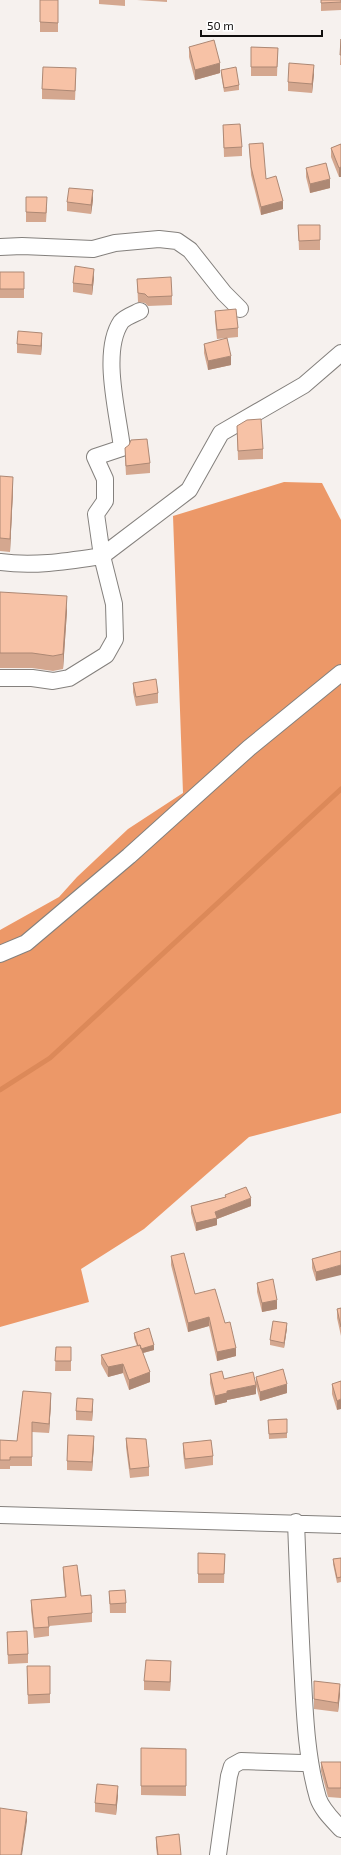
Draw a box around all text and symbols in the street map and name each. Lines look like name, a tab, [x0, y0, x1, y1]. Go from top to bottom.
scale bar	[201, 12, 322, 38]
text: 50 m	[207, 18, 234, 32]

